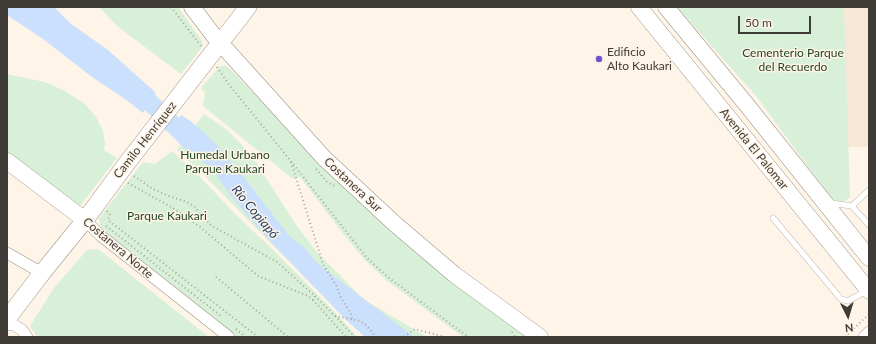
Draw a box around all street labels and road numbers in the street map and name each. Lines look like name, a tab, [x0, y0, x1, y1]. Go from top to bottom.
street label: Camilo Henríquez	[110, 99, 180, 181]
street label: Avenida El Palomar	[717, 105, 791, 193]
street label: Costanera Sur	[321, 155, 385, 215]
street label: Costanera Norte	[80, 214, 156, 282]

